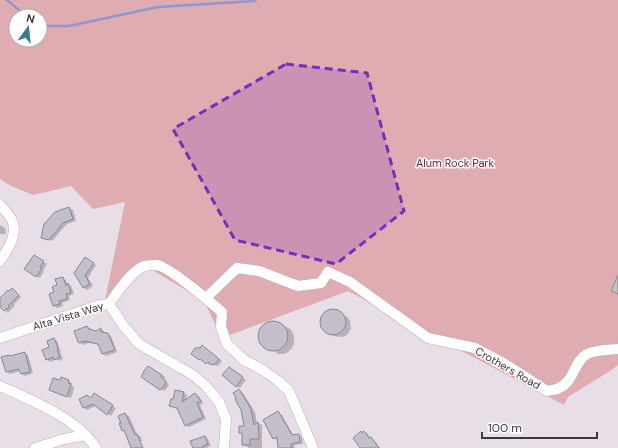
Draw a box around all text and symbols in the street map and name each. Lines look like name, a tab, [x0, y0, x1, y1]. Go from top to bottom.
north arrow	[8, 8, 48, 48]
text: N	[25, 11, 36, 26]
park label: Alum Rock Park	[416, 156, 494, 170]
street label: Alta Vista Way	[31, 299, 105, 333]
street label: Crothers Road	[473, 344, 543, 392]
scale bar	[482, 414, 597, 440]
text: 100 m	[488, 420, 522, 436]

